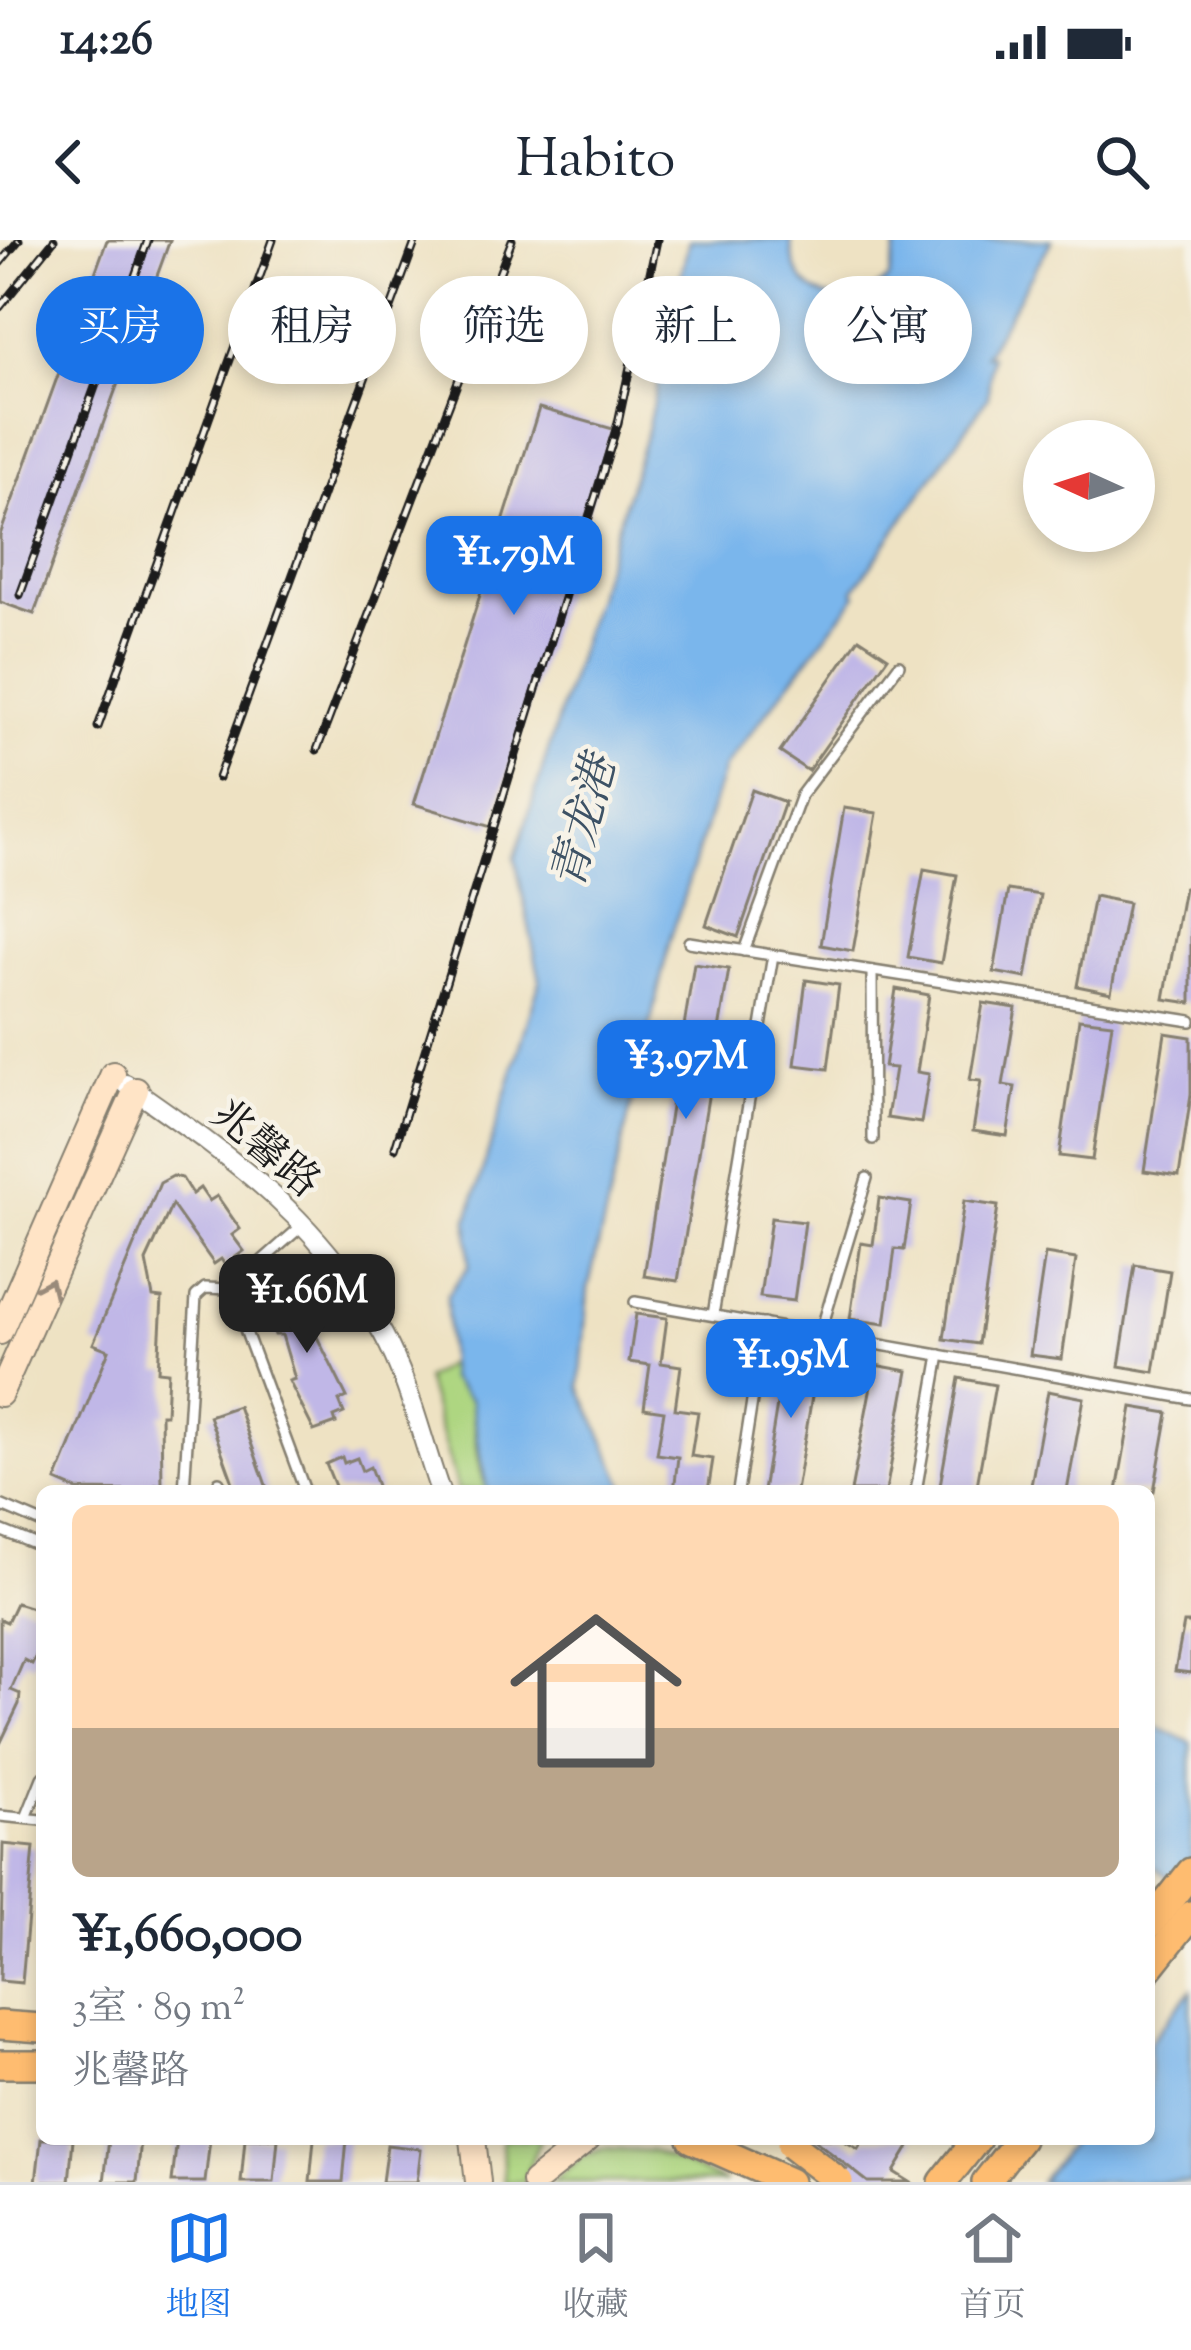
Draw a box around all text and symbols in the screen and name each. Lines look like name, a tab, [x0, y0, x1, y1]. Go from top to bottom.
text: 14:26	[60, 10, 153, 75]
text: Habito	[516, 123, 675, 201]
icon: back	[36, 129, 102, 195]
icon: search	[1089, 129, 1155, 195]
chip: 买房	[36, 276, 204, 384]
chip: 租房	[228, 276, 396, 384]
chip: 筛选	[420, 276, 588, 384]
chip: 新上	[612, 276, 780, 384]
chip: 公寓	[804, 276, 972, 384]
north arrow	[1023, 420, 1155, 552]
map controls	[1023, 420, 1155, 552]
pin: ¥1.79M	[416, 516, 612, 618]
text: ¥1.79M	[453, 527, 575, 583]
water label: 青龙港	[538, 745, 637, 897]
pin: ¥3.97M	[588, 1020, 784, 1122]
text: ¥3.97M	[624, 1031, 748, 1087]
street label: 兆馨路	[196, 1087, 331, 1214]
pin: ¥1.66M	[209, 1254, 405, 1356]
text: ¥1.66M	[246, 1265, 368, 1321]
one-way arrow	[33, 1278, 57, 1299]
pin: ¥1.95M	[693, 1319, 889, 1421]
text: ¥1.95M	[733, 1330, 849, 1386]
icon: home	[488, 1583, 704, 1799]
text: ¥1,660,000	[72, 1901, 302, 1974]
text: 3室 · 89 m²	[72, 1982, 245, 2038]
text: 兆馨路	[72, 2046, 189, 2102]
tab: 地图	[166, 2205, 232, 2331]
tab: 收藏	[563, 2205, 629, 2331]
tab: 首页	[960, 2205, 1026, 2331]

